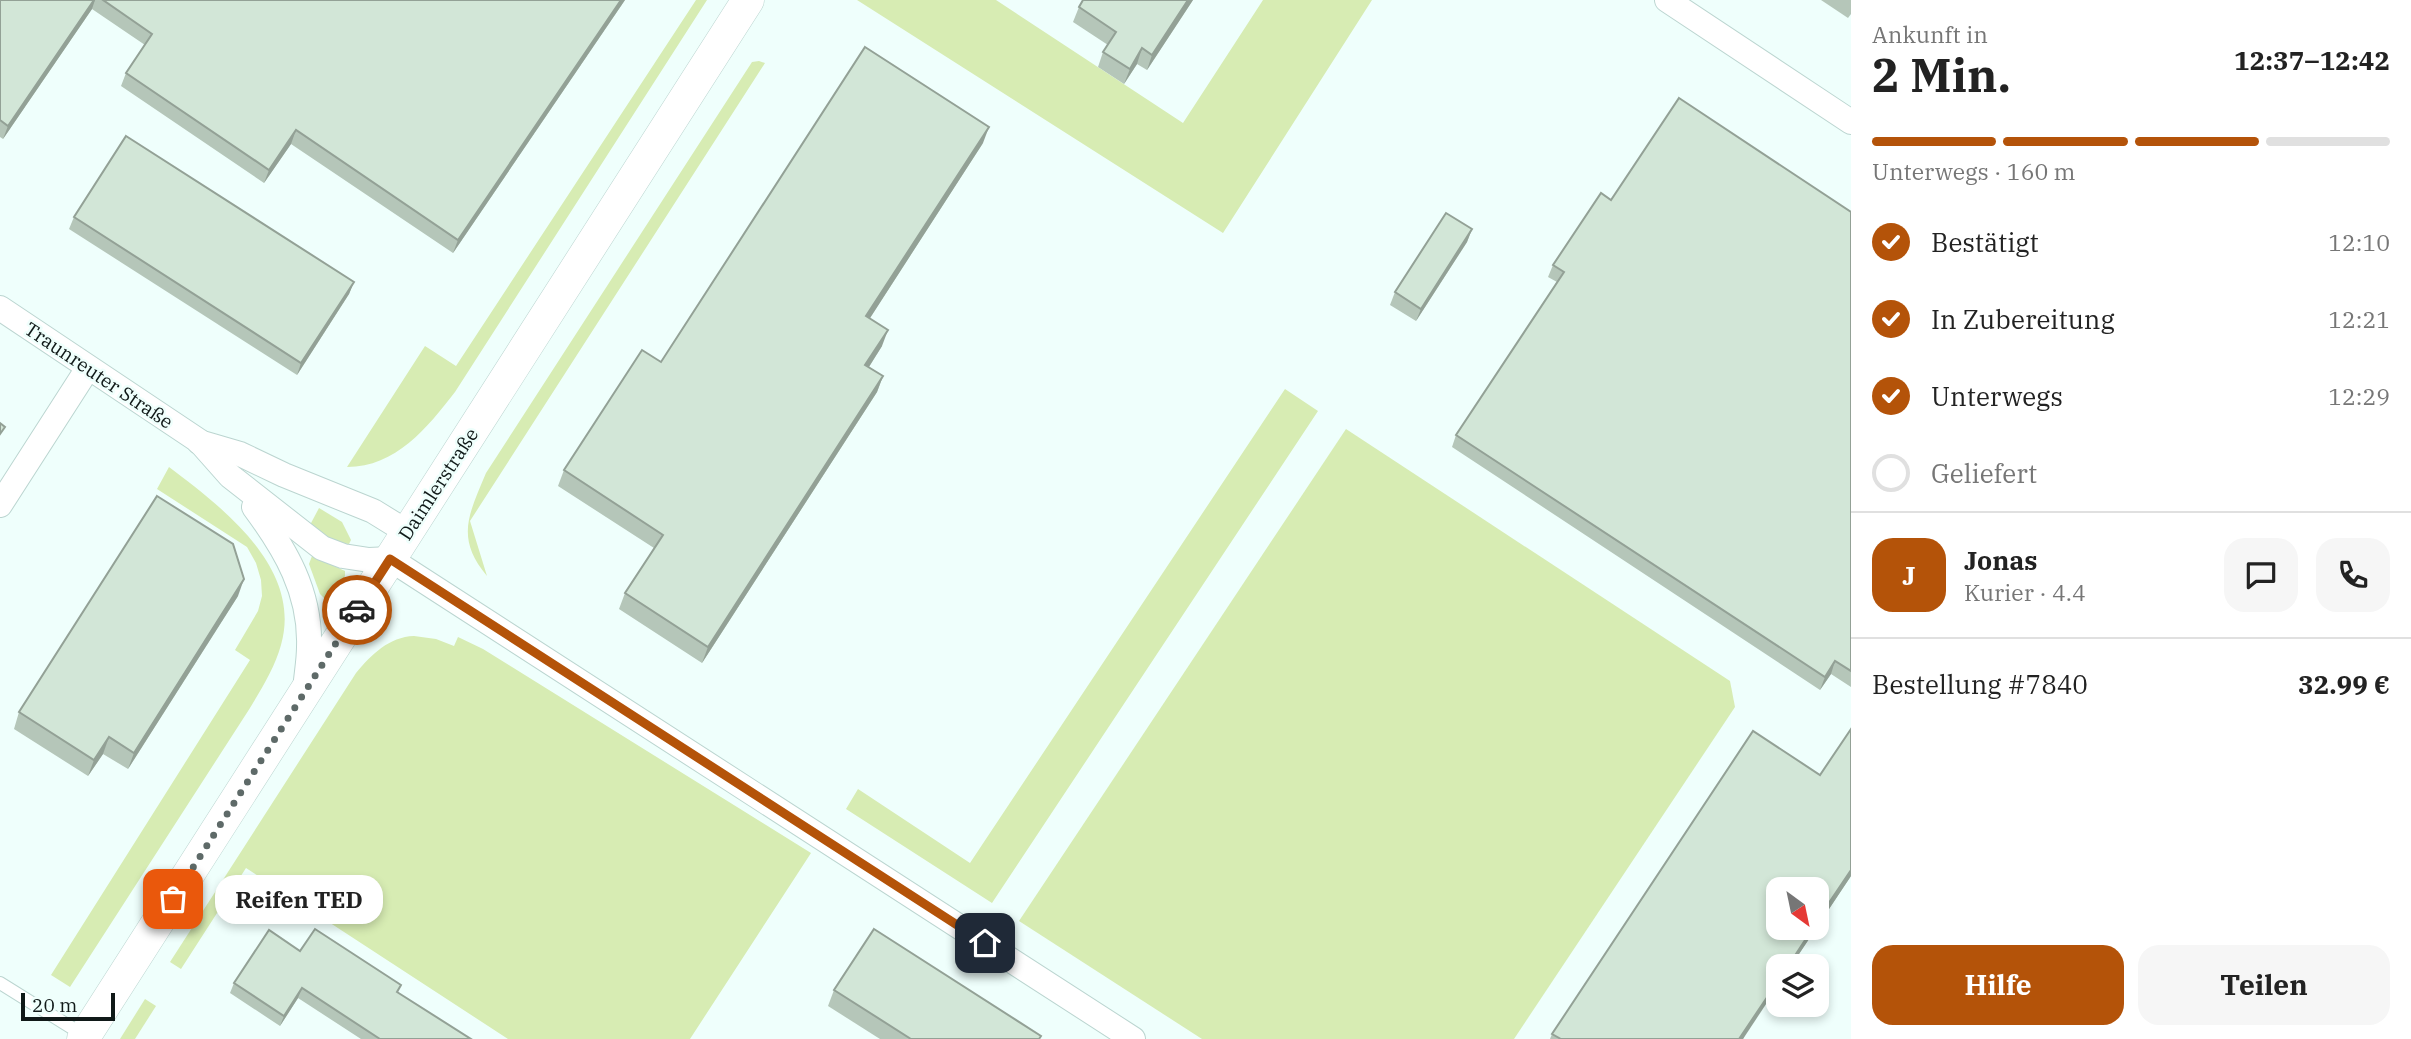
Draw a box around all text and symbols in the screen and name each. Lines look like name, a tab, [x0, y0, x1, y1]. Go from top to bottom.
text: Ankunft in	[1872, 19, 1988, 49]
text: 12:37–12:42	[2234, 43, 2390, 77]
text: 2 Min.	[1872, 45, 2011, 105]
text: Unterwegs · 160 m	[1872, 156, 2075, 186]
icon: check	[1872, 223, 1910, 261]
text: Bestätigt	[1931, 225, 2039, 259]
text: 12:10	[2328, 227, 2390, 257]
icon: check	[1872, 300, 1910, 338]
text: In Zubereitung	[1931, 302, 2115, 336]
text: 12:21	[2328, 304, 2390, 334]
street label: Traunreuter Straße	[20, 316, 178, 434]
icon: check	[1872, 377, 1910, 415]
text: Unterwegs	[1931, 379, 2063, 413]
text: 12:29	[2328, 381, 2390, 411]
street label: Daimlerstraße	[393, 423, 483, 545]
text: Geliefert	[1931, 456, 2037, 490]
button: chat	[2224, 538, 2298, 612]
button: phone	[2316, 538, 2390, 612]
text: Jonas	[1964, 543, 2038, 577]
text: J	[1902, 558, 1916, 592]
courier	[322, 575, 392, 645]
text: Kurier · 4.4	[1964, 577, 2086, 607]
icon: car	[338, 591, 376, 629]
text: Bestellung #7840	[1872, 667, 2088, 701]
text: 32.99 €	[2298, 667, 2390, 701]
pin	[143, 869, 203, 929]
callout: Reifen TED	[215, 874, 383, 923]
north arrow	[1766, 877, 1829, 940]
map controls	[1766, 877, 1829, 1017]
icon: bag	[154, 880, 192, 918]
text: Reifen TED	[235, 884, 363, 914]
pin	[955, 913, 1015, 973]
icon: home	[966, 924, 1004, 962]
button: Hilfe	[1872, 945, 2124, 1025]
button: Teilen	[2138, 945, 2390, 1025]
button: layers	[1766, 954, 1829, 1017]
scale bar	[21, 990, 116, 1022]
text: 20 m	[32, 993, 77, 1017]

